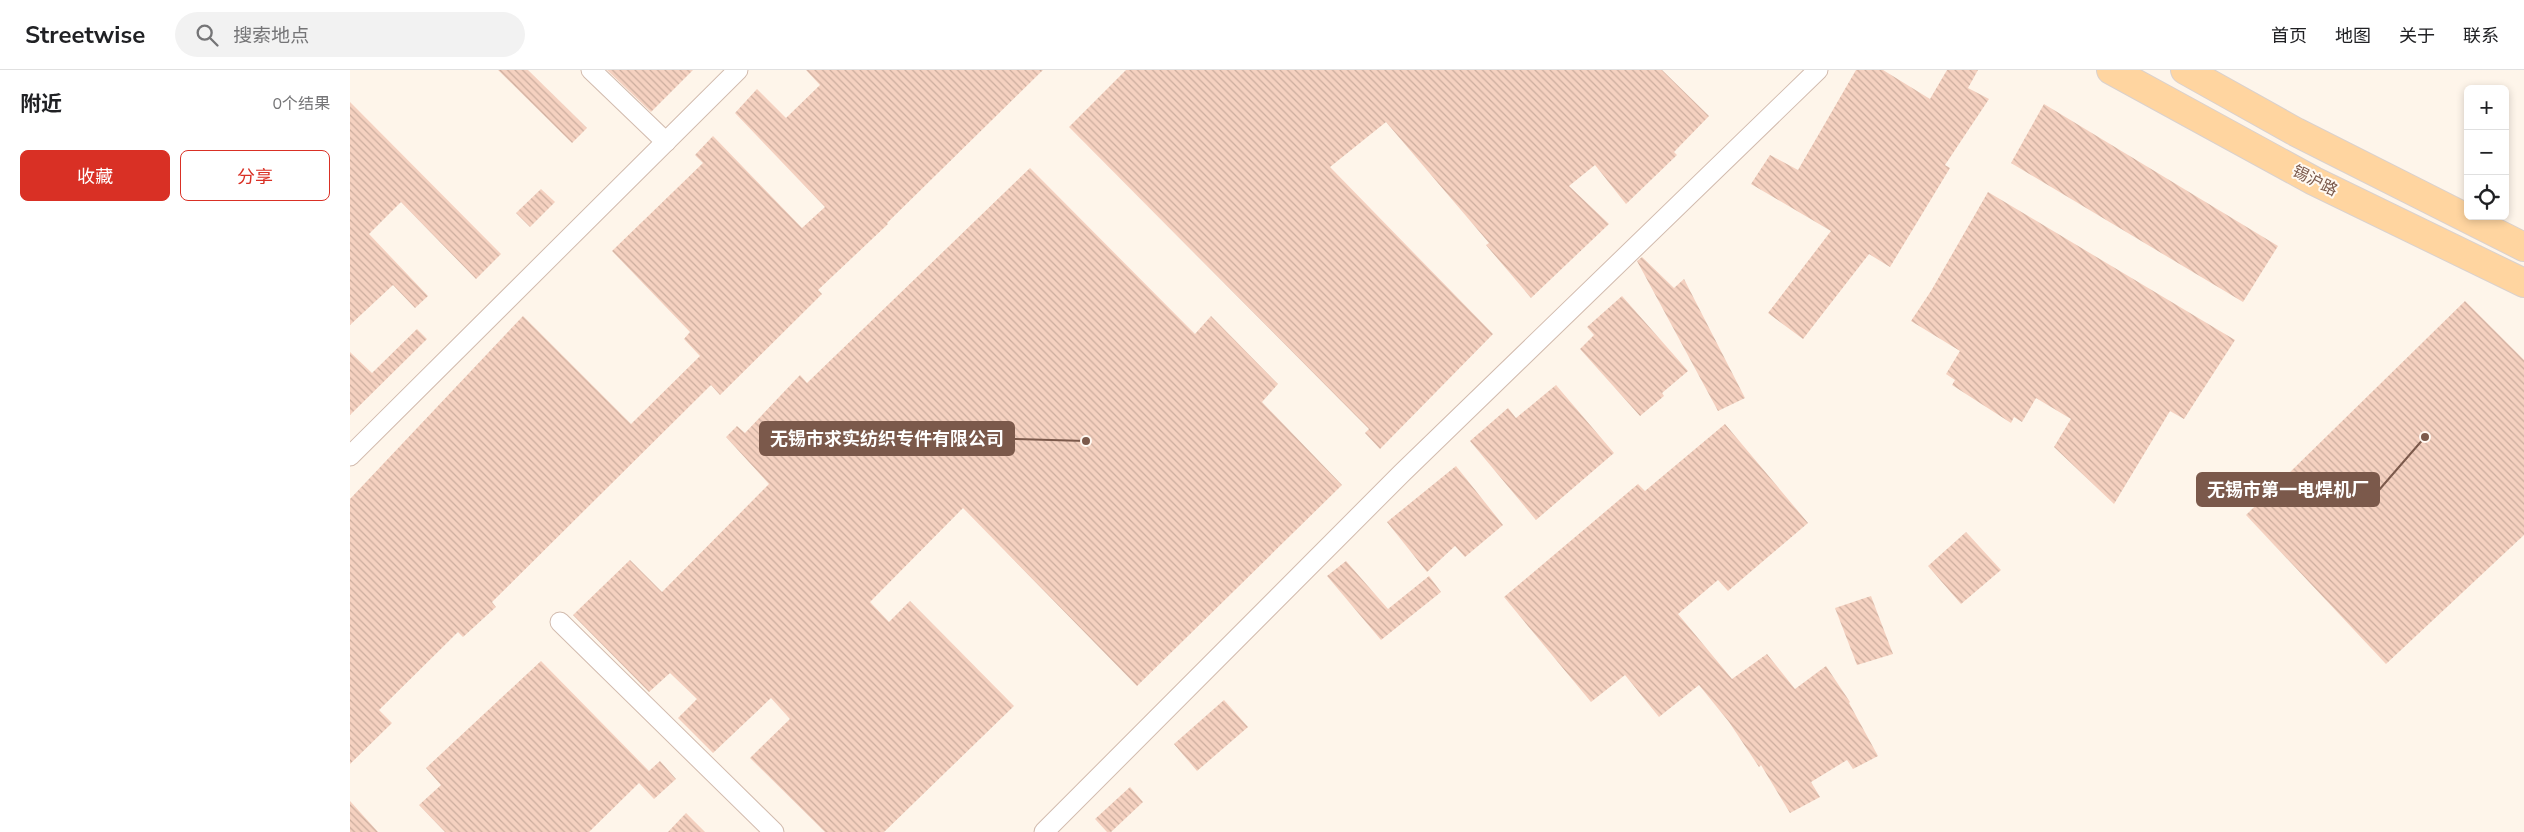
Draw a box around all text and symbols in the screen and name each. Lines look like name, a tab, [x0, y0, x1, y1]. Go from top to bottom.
search box	[175, 12, 525, 57]
text: Streetwise	[25, 19, 145, 51]
icon: search	[193, 21, 221, 49]
text: 搜索地点	[233, 23, 309, 49]
text: 首页	[2271, 24, 2307, 48]
text: 地图	[2335, 24, 2371, 48]
text: 关于	[2399, 24, 2435, 48]
text: 联系	[2463, 24, 2499, 48]
map controls	[2464, 85, 2509, 220]
button: +	[2464, 85, 2509, 130]
text: 附近	[20, 90, 62, 118]
text: 0个结果	[272, 93, 330, 115]
button: −	[2464, 130, 2509, 175]
button: 收藏	[20, 150, 170, 201]
button: 分享	[180, 150, 330, 201]
street label: 锡沪路	[2289, 160, 2341, 202]
button: locate	[2464, 175, 2509, 220]
callout: 无锡市求实纺织专件有限公司	[760, 422, 1014, 455]
text: 无锡市求实纺织专件有限公司	[770, 427, 1004, 451]
callout: 无锡市第一电焊机厂	[2197, 473, 2379, 506]
text: 无锡市第一电焊机厂	[2207, 478, 2369, 502]

